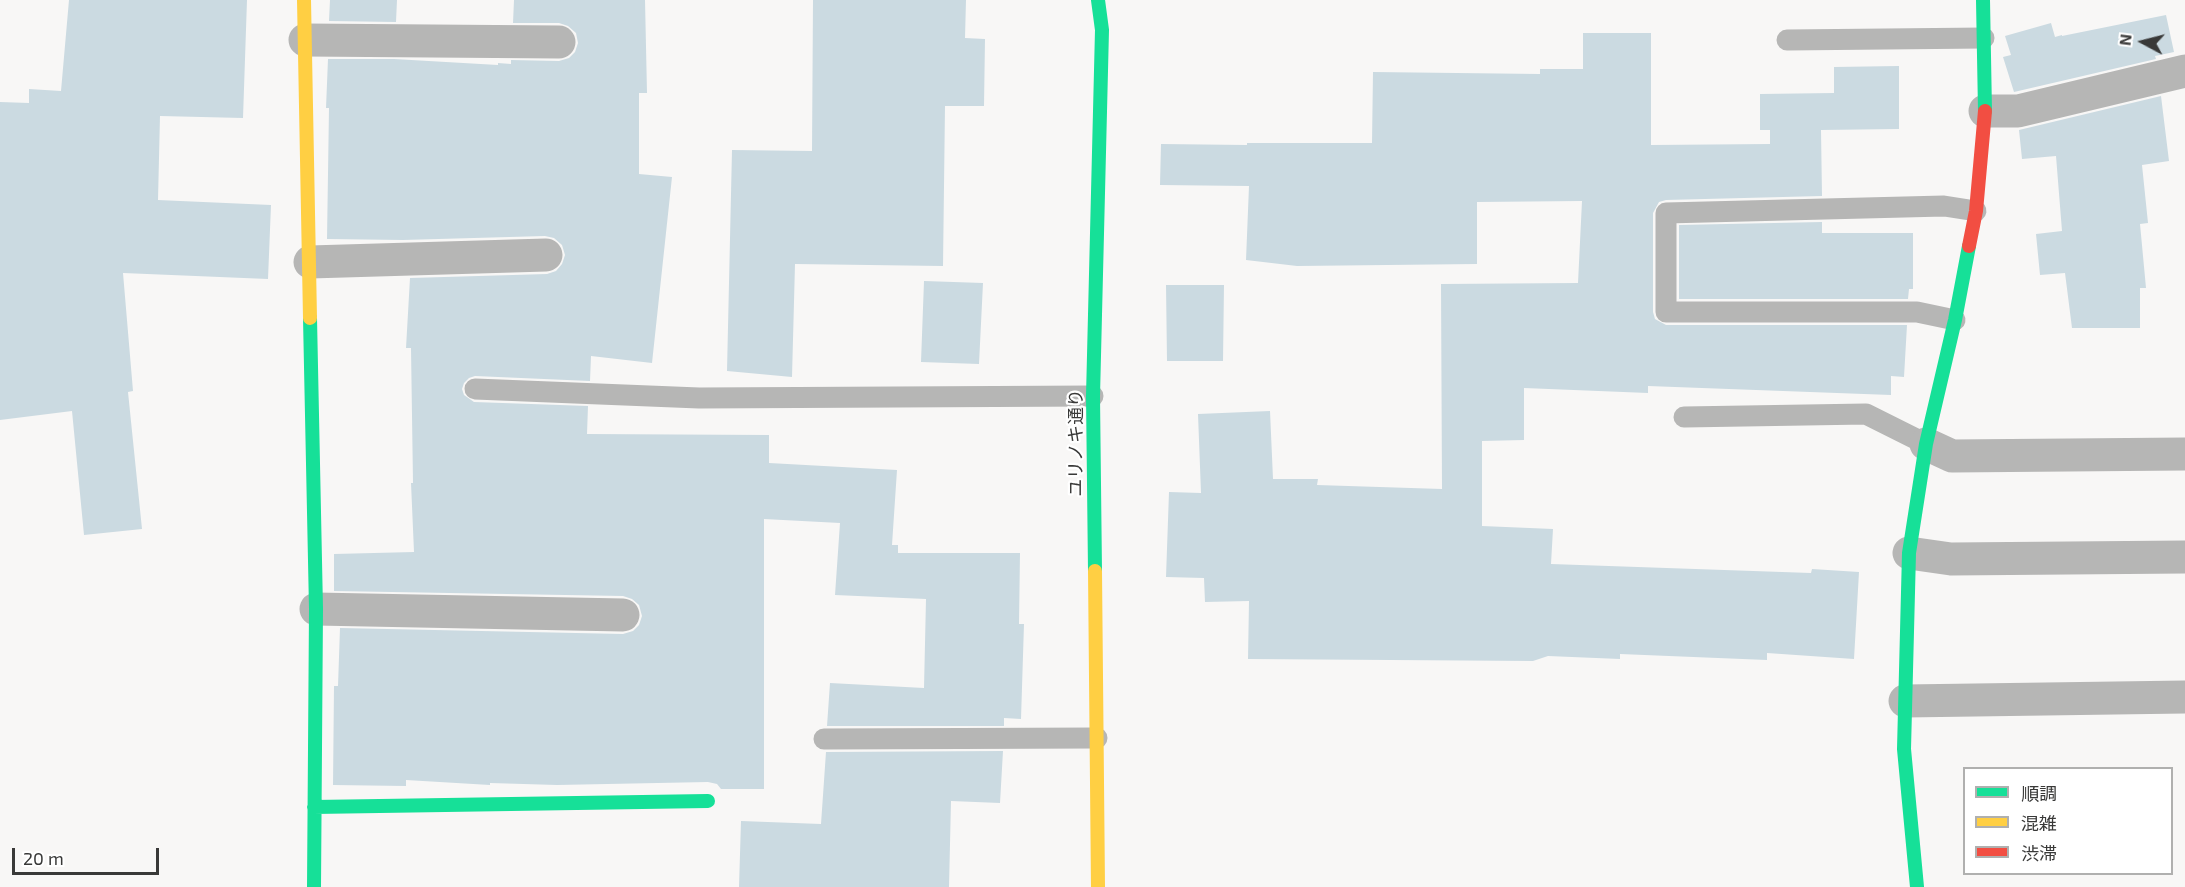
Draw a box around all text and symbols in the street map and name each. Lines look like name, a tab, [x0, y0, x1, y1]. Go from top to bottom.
north arrow	[2113, 12, 2173, 72]
text: N	[2115, 33, 2135, 47]
street label: ユリノキ通り	[1065, 389, 1087, 497]
legend	[1963, 767, 2173, 875]
text: 順調	[2021, 782, 2057, 804]
text: 混雑	[2021, 812, 2057, 834]
scale bar	[15, 836, 162, 874]
text: 渋滞	[2021, 842, 2057, 864]
text: 20 m	[23, 847, 64, 869]

